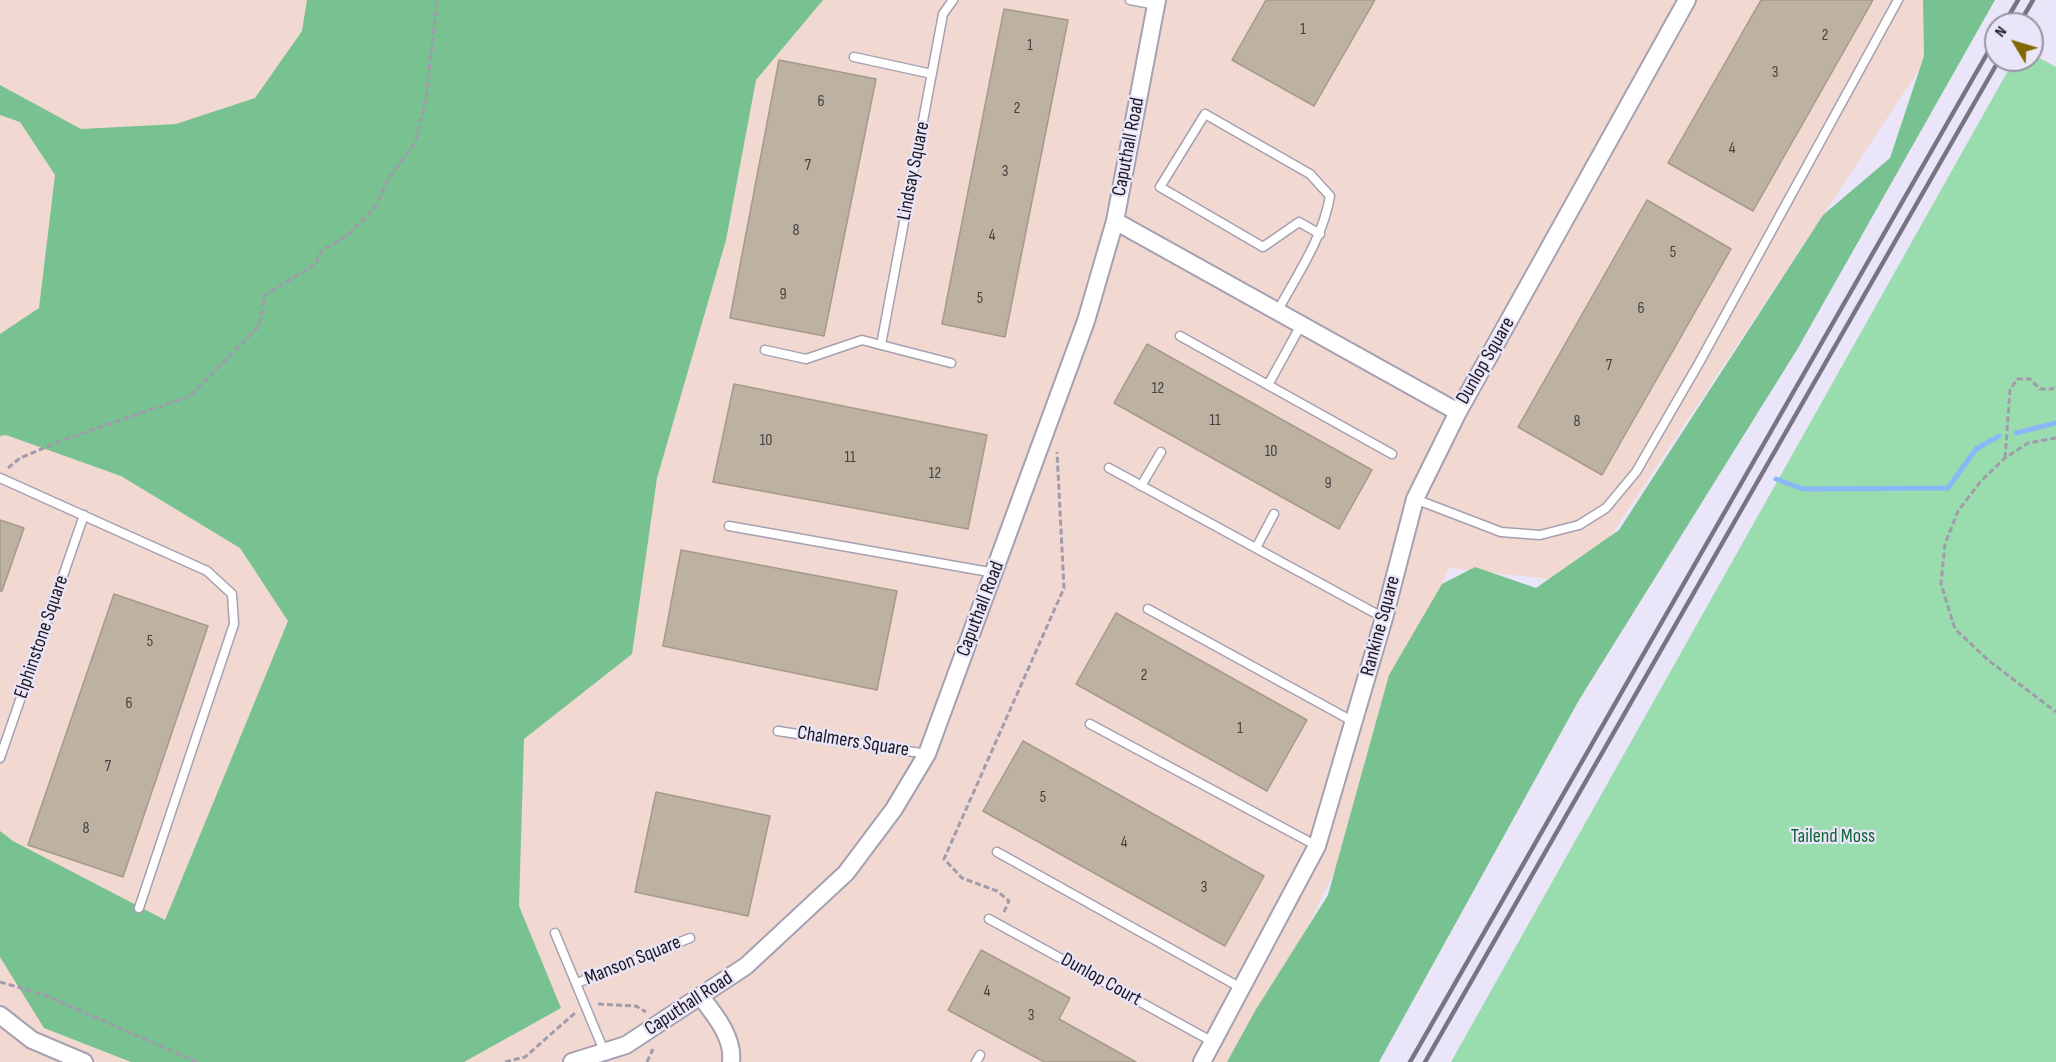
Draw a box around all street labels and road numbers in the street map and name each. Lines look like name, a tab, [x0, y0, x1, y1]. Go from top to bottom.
street label: Caputhall Road	[1108, 96, 1150, 198]
street label: Lindsay Square	[893, 120, 935, 222]
street label: Dunlop Square	[1451, 313, 1521, 409]
street label: Caputhall Road	[952, 558, 1010, 660]
street label: Elphinstone Square	[10, 572, 74, 702]
street label: Rankine Square	[1356, 573, 1406, 679]
street label: Chalmers Square	[795, 721, 911, 763]
street label: Manson Square	[581, 931, 685, 991]
street label: Dunlop Court	[1056, 948, 1146, 1012]
street label: Caputhall Road	[641, 967, 737, 1041]

